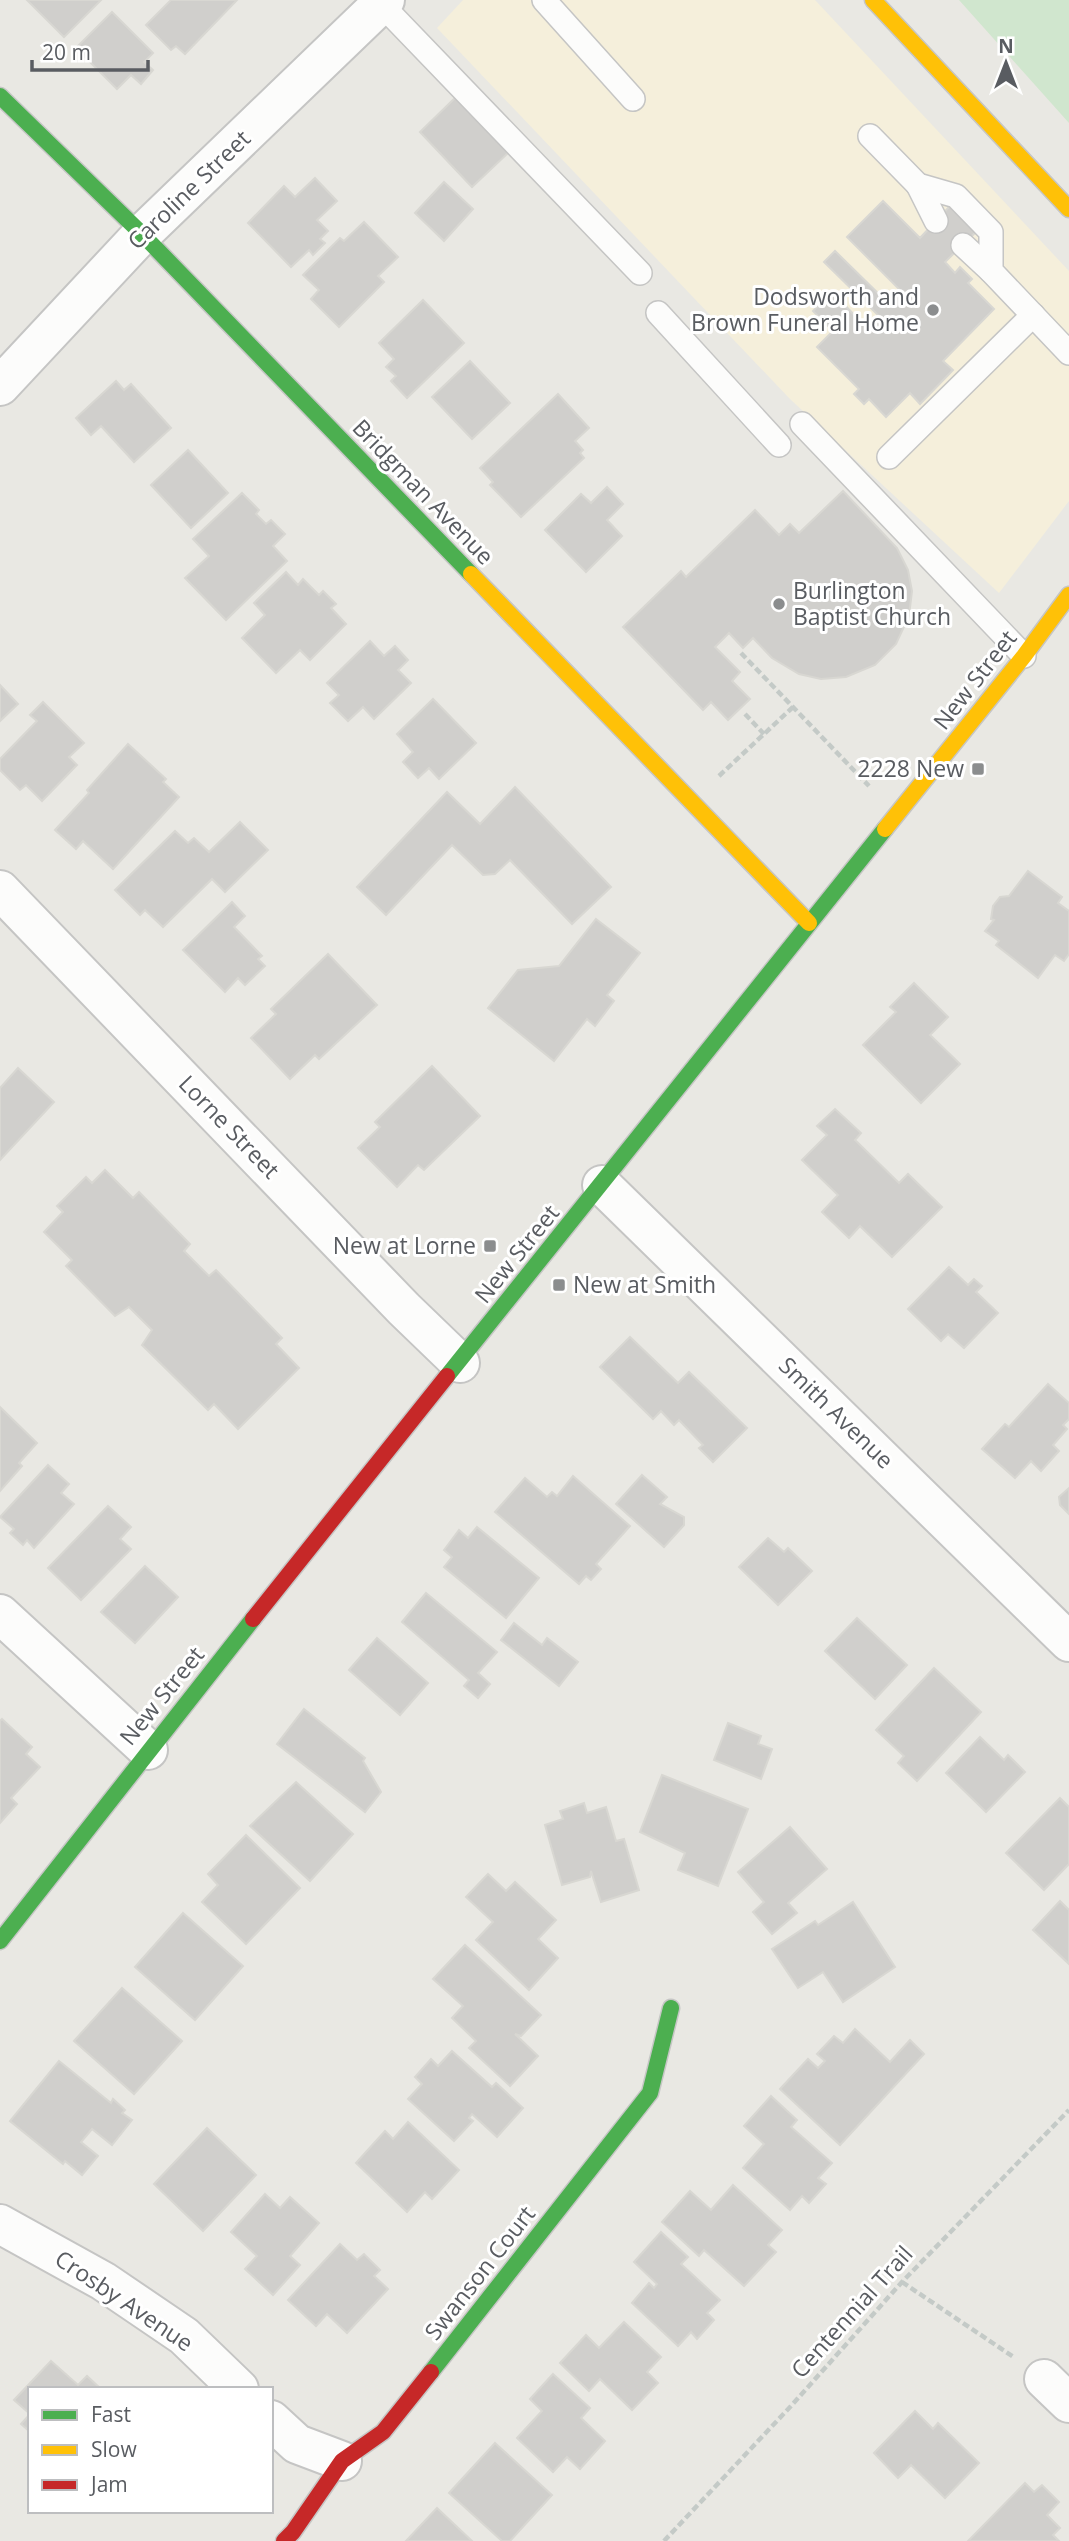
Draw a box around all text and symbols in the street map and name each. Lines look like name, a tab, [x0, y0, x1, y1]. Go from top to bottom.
scale bar	[32, 28, 147, 72]
north arrow	[971, 28, 1041, 98]
text: N	[998, 33, 1014, 59]
text: 20 m	[42, 38, 91, 66]
street label: Caroline Street	[120, 122, 257, 256]
place label: Dodsworth and Brown Funeral Home	[691, 280, 919, 338]
marker: Dodsworth and Brown Funeral Home	[925, 302, 941, 318]
street label: Bridgman Avenue	[346, 412, 502, 571]
place label: Burlington Baptist Church	[793, 574, 951, 632]
marker: Burlington Baptist Church	[771, 596, 787, 612]
street label: New Street	[925, 623, 1023, 736]
place label: 2228 New	[857, 752, 964, 784]
marker: 2228 New	[970, 761, 986, 777]
street label: Lorne Street	[172, 1068, 287, 1185]
street label: New Street	[467, 1197, 566, 1309]
place label: New at Lorne	[333, 1229, 476, 1261]
marker: New at Lorne	[482, 1238, 498, 1254]
place label: New at Smith	[573, 1268, 716, 1300]
marker: New at Smith	[551, 1277, 567, 1293]
street label: Smith Avenue	[772, 1349, 901, 1475]
street label: New Street	[112, 1639, 211, 1751]
street label: Swanson Court	[417, 2199, 542, 2346]
street label: Centennial Trail	[783, 2238, 919, 2384]
street label: Crosby Avenue	[49, 2242, 200, 2358]
legend	[28, 2387, 273, 2513]
text: Fast	[91, 2400, 131, 2428]
text: Slow	[91, 2435, 137, 2463]
text: Jam	[89, 2470, 128, 2498]

